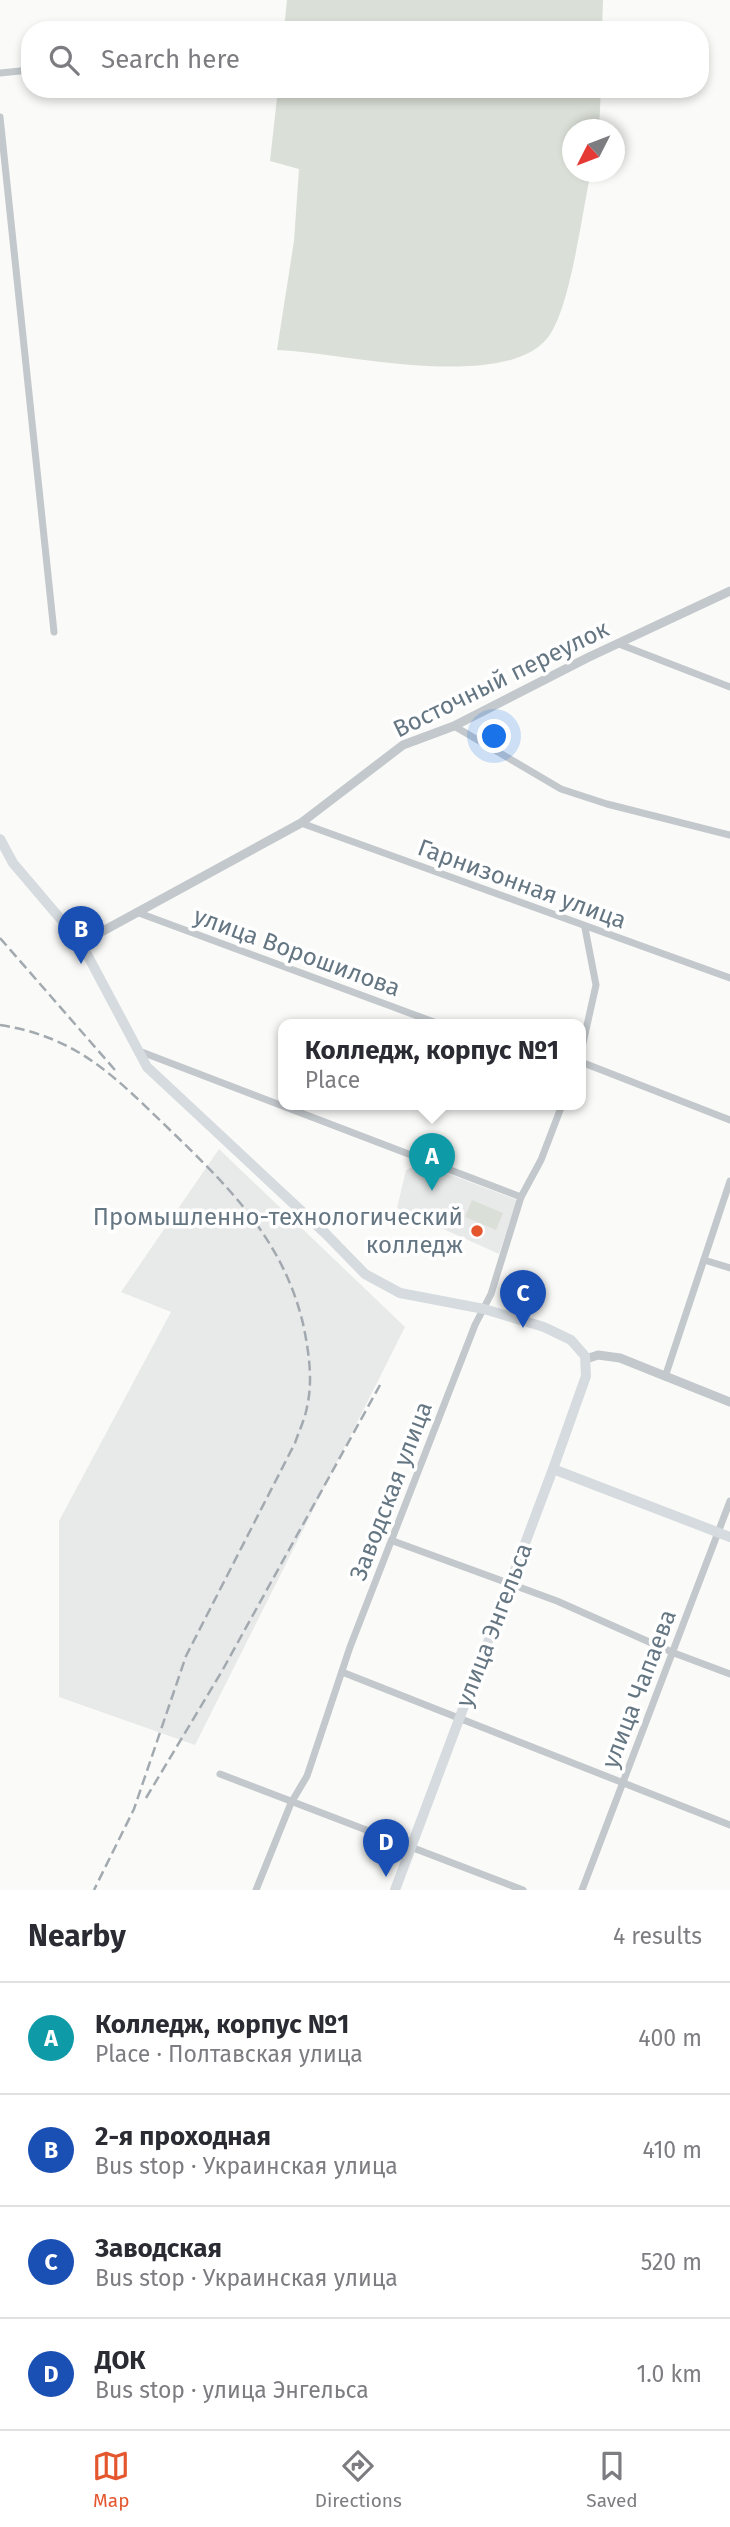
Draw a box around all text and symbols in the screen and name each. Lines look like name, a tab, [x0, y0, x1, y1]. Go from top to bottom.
search box	[21, 21, 709, 98]
icon: search	[45, 41, 83, 79]
text: Search here	[101, 44, 240, 75]
north arrow	[562, 119, 625, 182]
street label: Восточный переулок	[389, 614, 614, 743]
your location	[477, 719, 511, 753]
street label: Гарнизонная улица	[414, 833, 630, 935]
street label: улица Ворошилова	[190, 902, 404, 1002]
pin: B	[58, 906, 104, 964]
popup	[278, 1019, 586, 1110]
text: Колледж, корпус №1	[305, 1035, 559, 1066]
text: Place	[305, 1066, 360, 1094]
pin: A	[409, 1133, 455, 1191]
place label: Промышленно-технологический колледж	[93, 1203, 463, 1259]
marker: Промышленно-технологический колледж	[469, 1223, 485, 1239]
pin: C	[500, 1270, 546, 1328]
street label: Заводская улица	[344, 1398, 438, 1584]
street label: улица Энгельса	[450, 1539, 538, 1711]
street label: улица Чапаева	[596, 1606, 682, 1772]
pin: D	[363, 1819, 409, 1877]
text: Nearby	[28, 1918, 126, 1954]
text: 4 results	[613, 1922, 702, 1950]
text: Колледж, корпус №1	[95, 2009, 349, 2040]
text: A	[44, 2024, 58, 2052]
text: 400 m	[638, 2024, 702, 2052]
text: Place · Полтавская улица	[95, 2040, 363, 2068]
text: 2-я проходная	[95, 2121, 271, 2152]
text: B	[44, 2136, 58, 2164]
text: 410 m	[642, 2136, 702, 2164]
text: Bus stop · Украинская улица	[95, 2152, 398, 2180]
text: Заводская	[95, 2233, 222, 2264]
text: C	[44, 2248, 58, 2276]
text: 520 m	[641, 2248, 702, 2276]
text: Bus stop · Украинская улица	[95, 2264, 398, 2292]
text: ДОК	[95, 2345, 146, 2376]
text: D	[44, 2360, 58, 2388]
text: 1.0 km	[636, 2360, 702, 2388]
text: Bus stop · улица Энгельса	[95, 2376, 369, 2404]
tab: Map	[92, 2447, 130, 2512]
tab: Directions	[315, 2447, 402, 2512]
tab: Saved	[586, 2447, 638, 2512]

